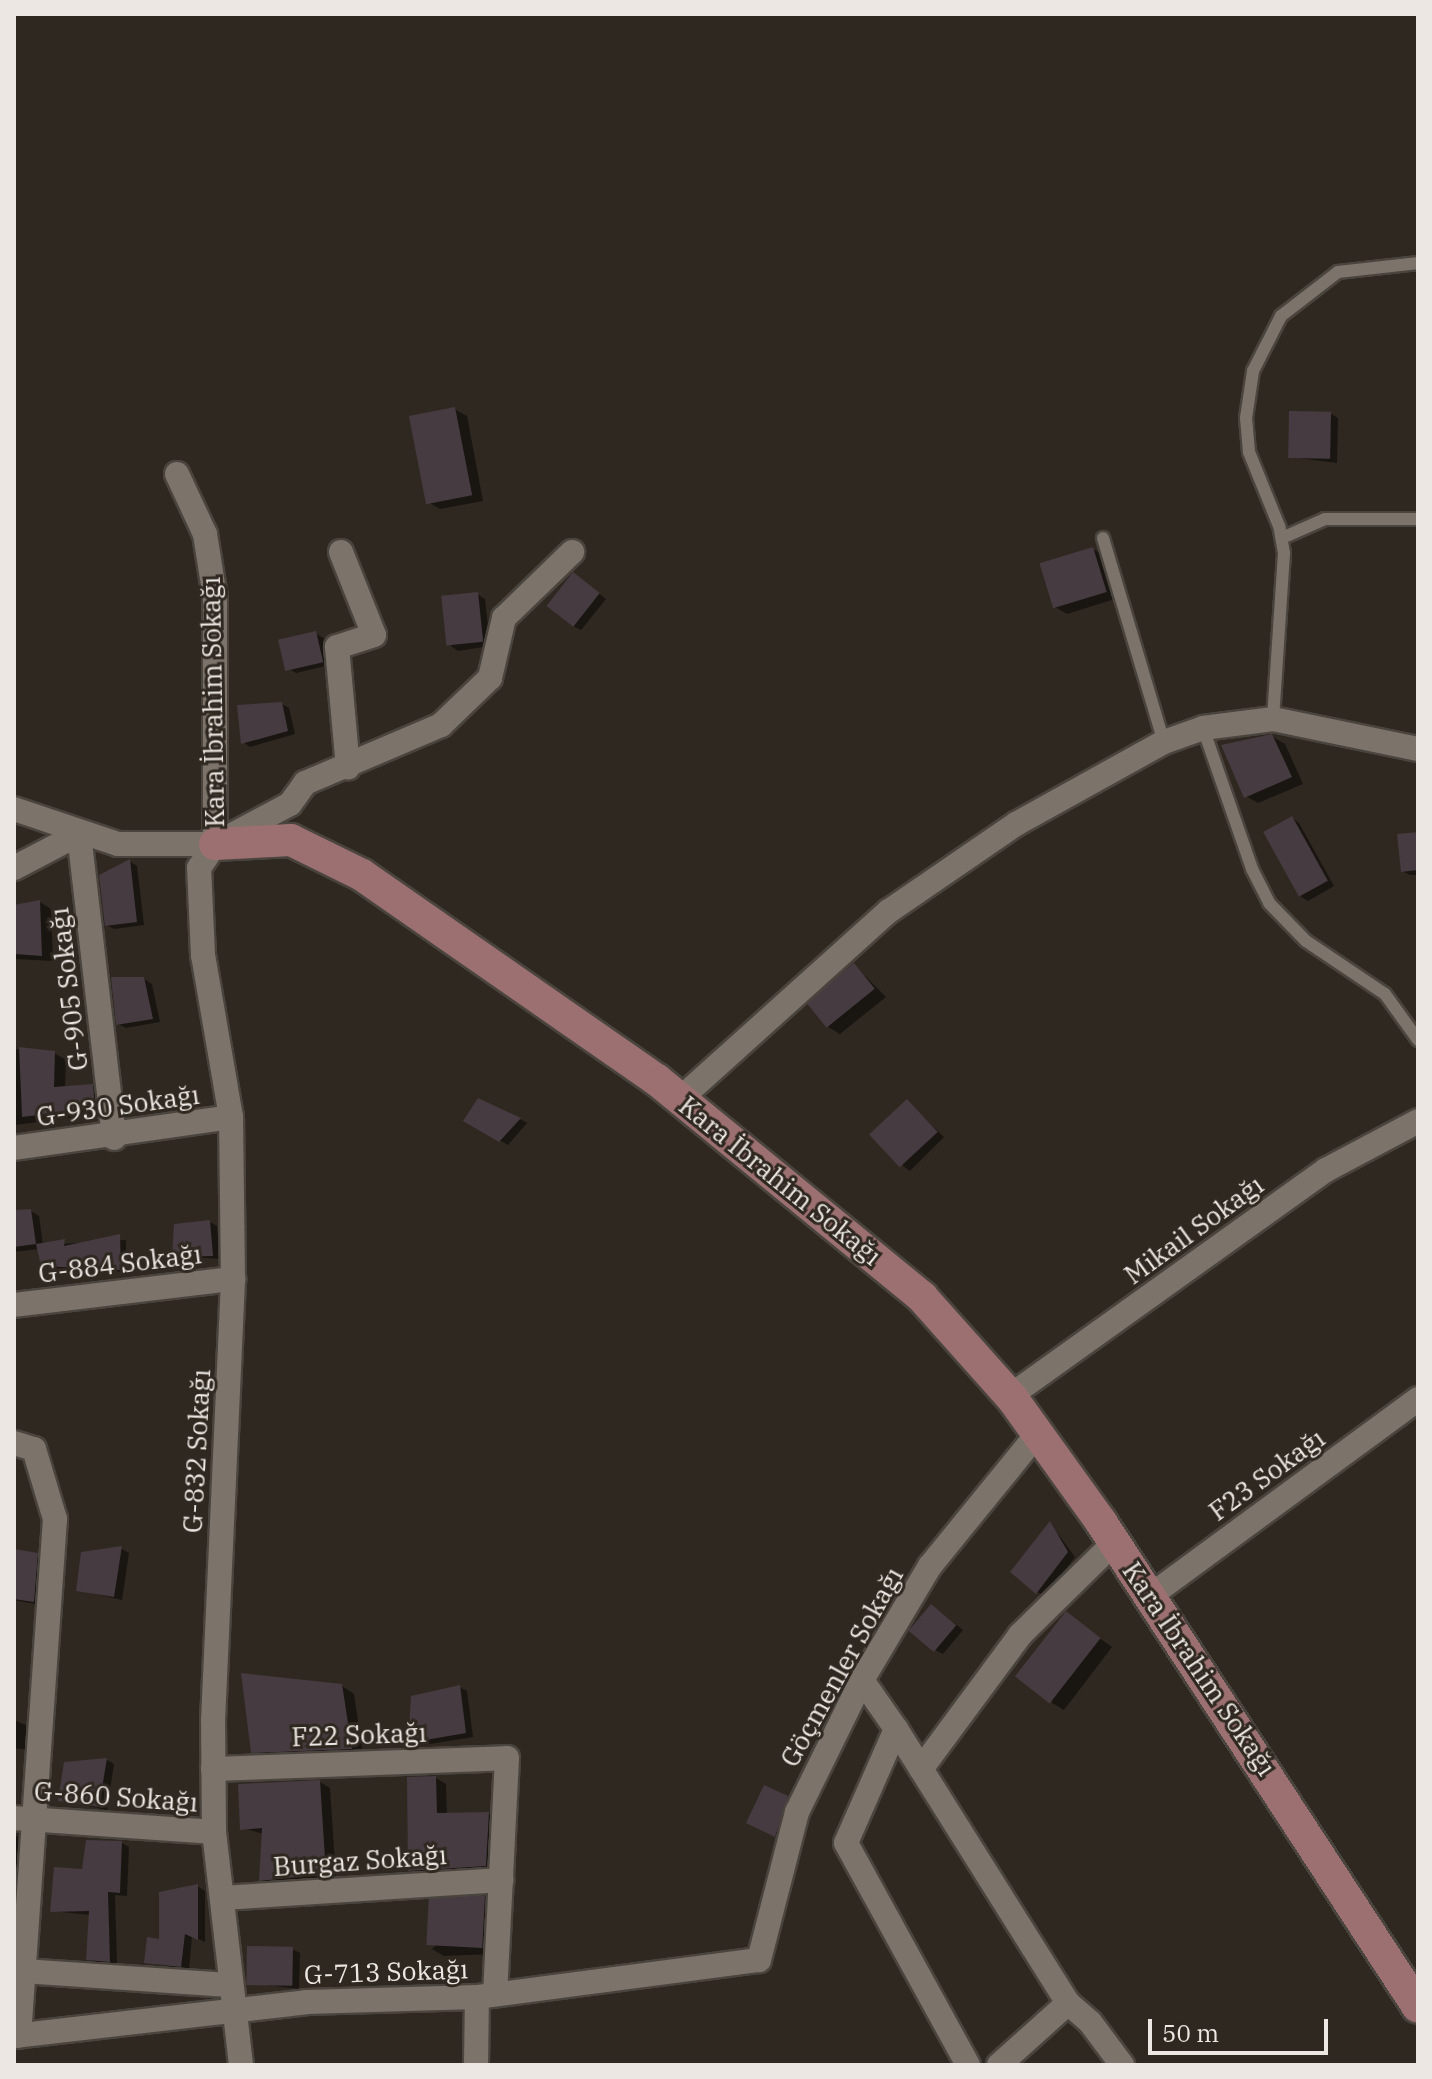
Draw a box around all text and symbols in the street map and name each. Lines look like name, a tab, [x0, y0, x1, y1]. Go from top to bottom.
street label: Kara İbrahim Sokağı	[195, 576, 231, 828]
street label: G-905 Sokağı	[44, 906, 94, 1072]
street label: G-930 Sokağı	[35, 1079, 201, 1133]
street label: Kara İbrahim Sokağı	[673, 1090, 887, 1272]
street label: Mikail Sokağı	[1119, 1169, 1269, 1291]
street label: G-884 Sokağı	[37, 1239, 203, 1289]
street label: G-832 Sokağı	[177, 1368, 217, 1534]
street label: F23 Sokağı	[1203, 1423, 1331, 1527]
street label: Kara İbrahim Sokağı	[1116, 1556, 1282, 1782]
street label: Göçmenler Sokağı	[774, 1562, 910, 1772]
street label: F22 Sokağı	[291, 1717, 427, 1753]
street label: G-860 Sokağı	[33, 1776, 199, 1818]
street label: Burgaz Sokağı	[272, 1839, 448, 1883]
street label: G-713 Sokağı	[303, 1954, 469, 1990]
scale bar	[1152, 2003, 1332, 2053]
text: 50 m	[1162, 2017, 1219, 2049]

